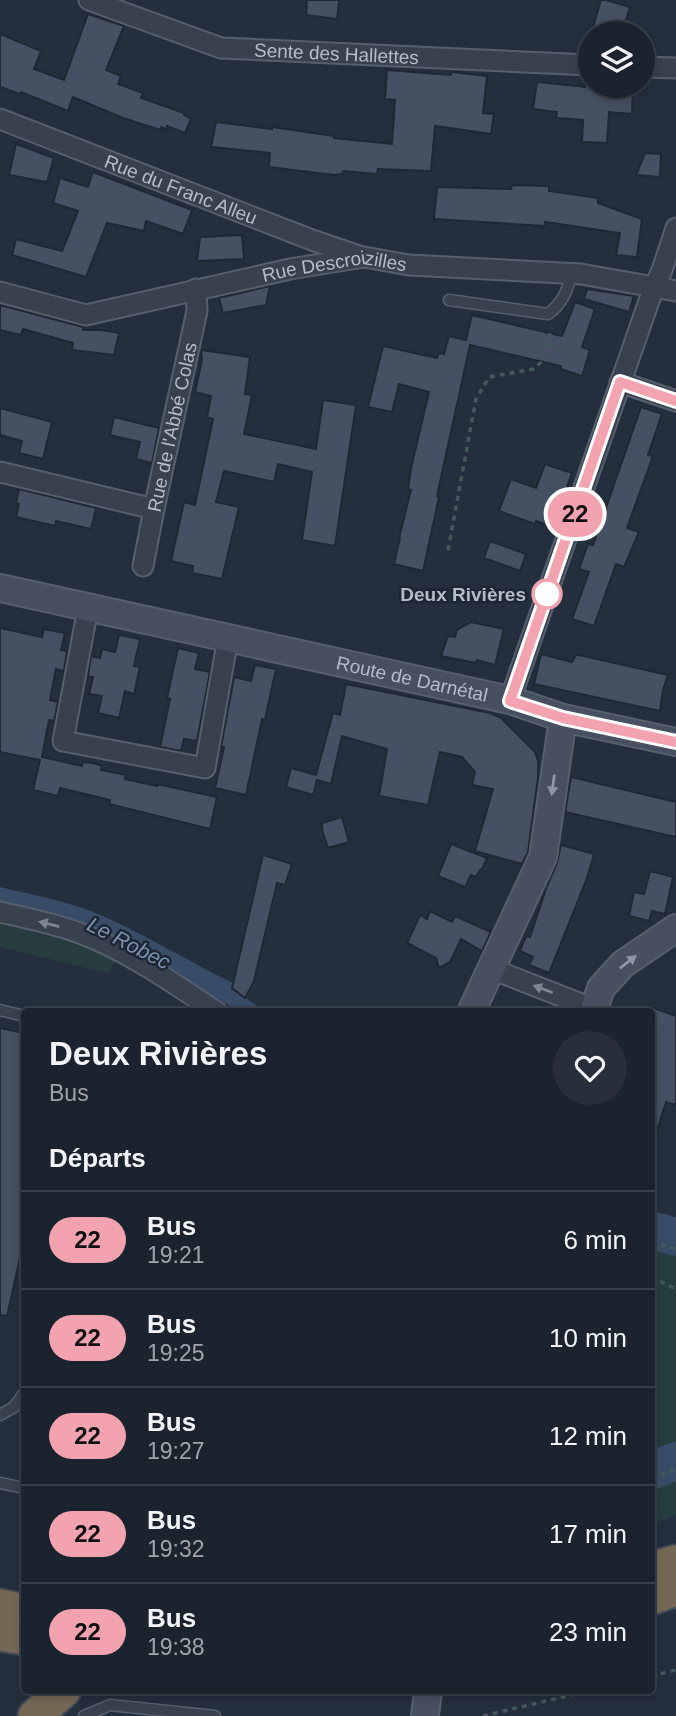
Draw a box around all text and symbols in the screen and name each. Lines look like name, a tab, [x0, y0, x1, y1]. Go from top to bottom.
map controls	[578, 21, 655, 98]
button: layers	[578, 21, 655, 98]
street label: Sente des Hallettes	[254, 39, 419, 68]
street label: Rue du Franc Alleu	[102, 150, 260, 228]
street label: Rue Descroizilles	[260, 246, 409, 286]
street label: Rue de l'Abbé Colas	[143, 340, 200, 514]
line badge: 22	[544, 491, 606, 537]
text: 22	[562, 500, 588, 527]
marker: Deux Rivières	[532, 579, 562, 609]
place label: Deux Rivières	[400, 584, 526, 605]
street label: Route de Darnétal	[335, 652, 490, 705]
one-way arrow	[547, 775, 558, 797]
water label: Le Robec	[84, 912, 175, 974]
one-way arrow	[38, 918, 60, 929]
one-way arrow	[618, 954, 636, 969]
one-way arrow	[533, 983, 554, 994]
button: heart	[553, 1031, 627, 1105]
text: Deux Rivières	[49, 1035, 267, 1072]
text: Bus	[49, 1080, 89, 1106]
text: Départs	[49, 1143, 146, 1173]
text: Bus	[147, 1211, 196, 1241]
text: 6 min	[563, 1225, 627, 1255]
text: 22	[74, 1226, 101, 1253]
text: 19:21	[147, 1242, 205, 1268]
text: Bus	[147, 1309, 196, 1339]
text: 10 min	[549, 1323, 627, 1353]
text: 22	[74, 1324, 101, 1351]
text: 19:25	[147, 1340, 205, 1366]
text: Bus	[147, 1407, 196, 1437]
text: 12 min	[549, 1421, 627, 1451]
text: 22	[74, 1422, 101, 1449]
text: 19:27	[147, 1438, 205, 1464]
text: Bus	[147, 1505, 196, 1535]
text: 17 min	[549, 1519, 627, 1549]
text: 22	[74, 1520, 101, 1547]
text: 19:32	[147, 1536, 205, 1562]
text: Bus	[147, 1603, 196, 1633]
text: 23 min	[549, 1617, 627, 1647]
text: 22	[74, 1618, 101, 1645]
text: 19:38	[147, 1634, 205, 1660]

